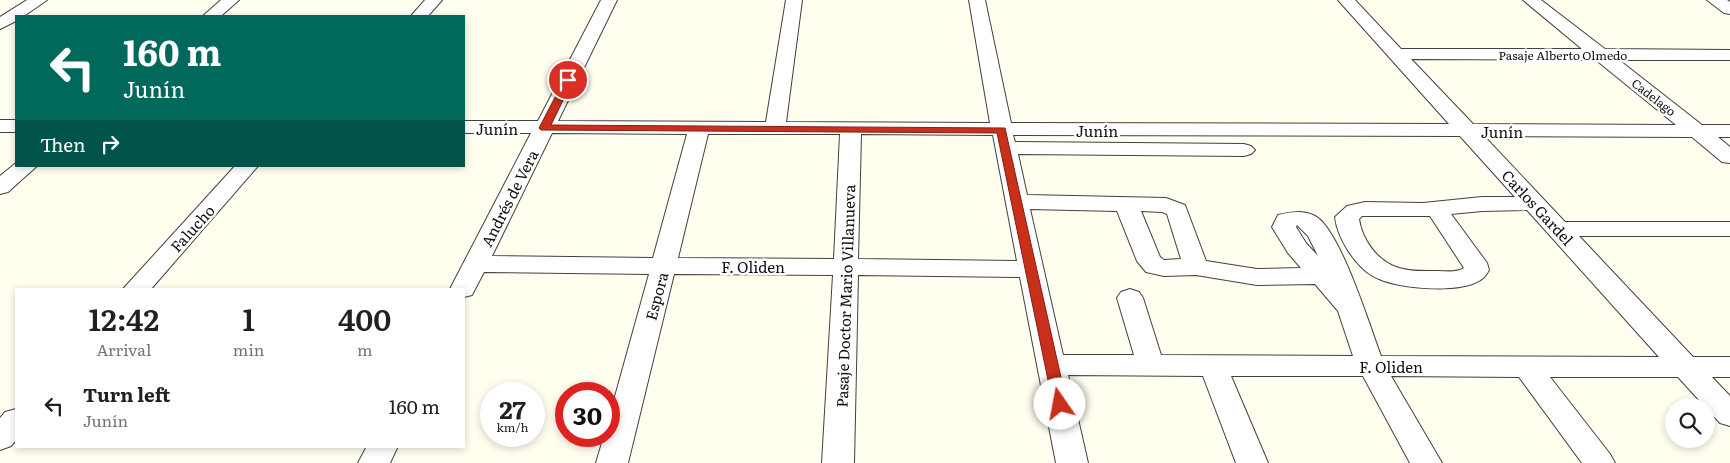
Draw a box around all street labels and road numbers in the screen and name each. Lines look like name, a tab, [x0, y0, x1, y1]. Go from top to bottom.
street label: Pasaje Alberto Olmedo	[1499, 46, 1627, 64]
street label: Cadelago	[1628, 74, 1680, 120]
street label: Junín	[476, 117, 518, 140]
street label: Junín	[1076, 119, 1118, 142]
street label: Junín	[1481, 120, 1523, 143]
street label: Andrés de Vera	[475, 145, 544, 251]
street label: Carlos Gardel	[1497, 164, 1579, 250]
street label: Pasaje Doctor Mario Villanueva	[830, 183, 860, 408]
street label: Falucho	[164, 199, 220, 257]
street label: F. Oliden	[721, 255, 785, 278]
street label: Espora	[638, 268, 674, 323]
street label: F. Oliden	[1359, 355, 1423, 378]

